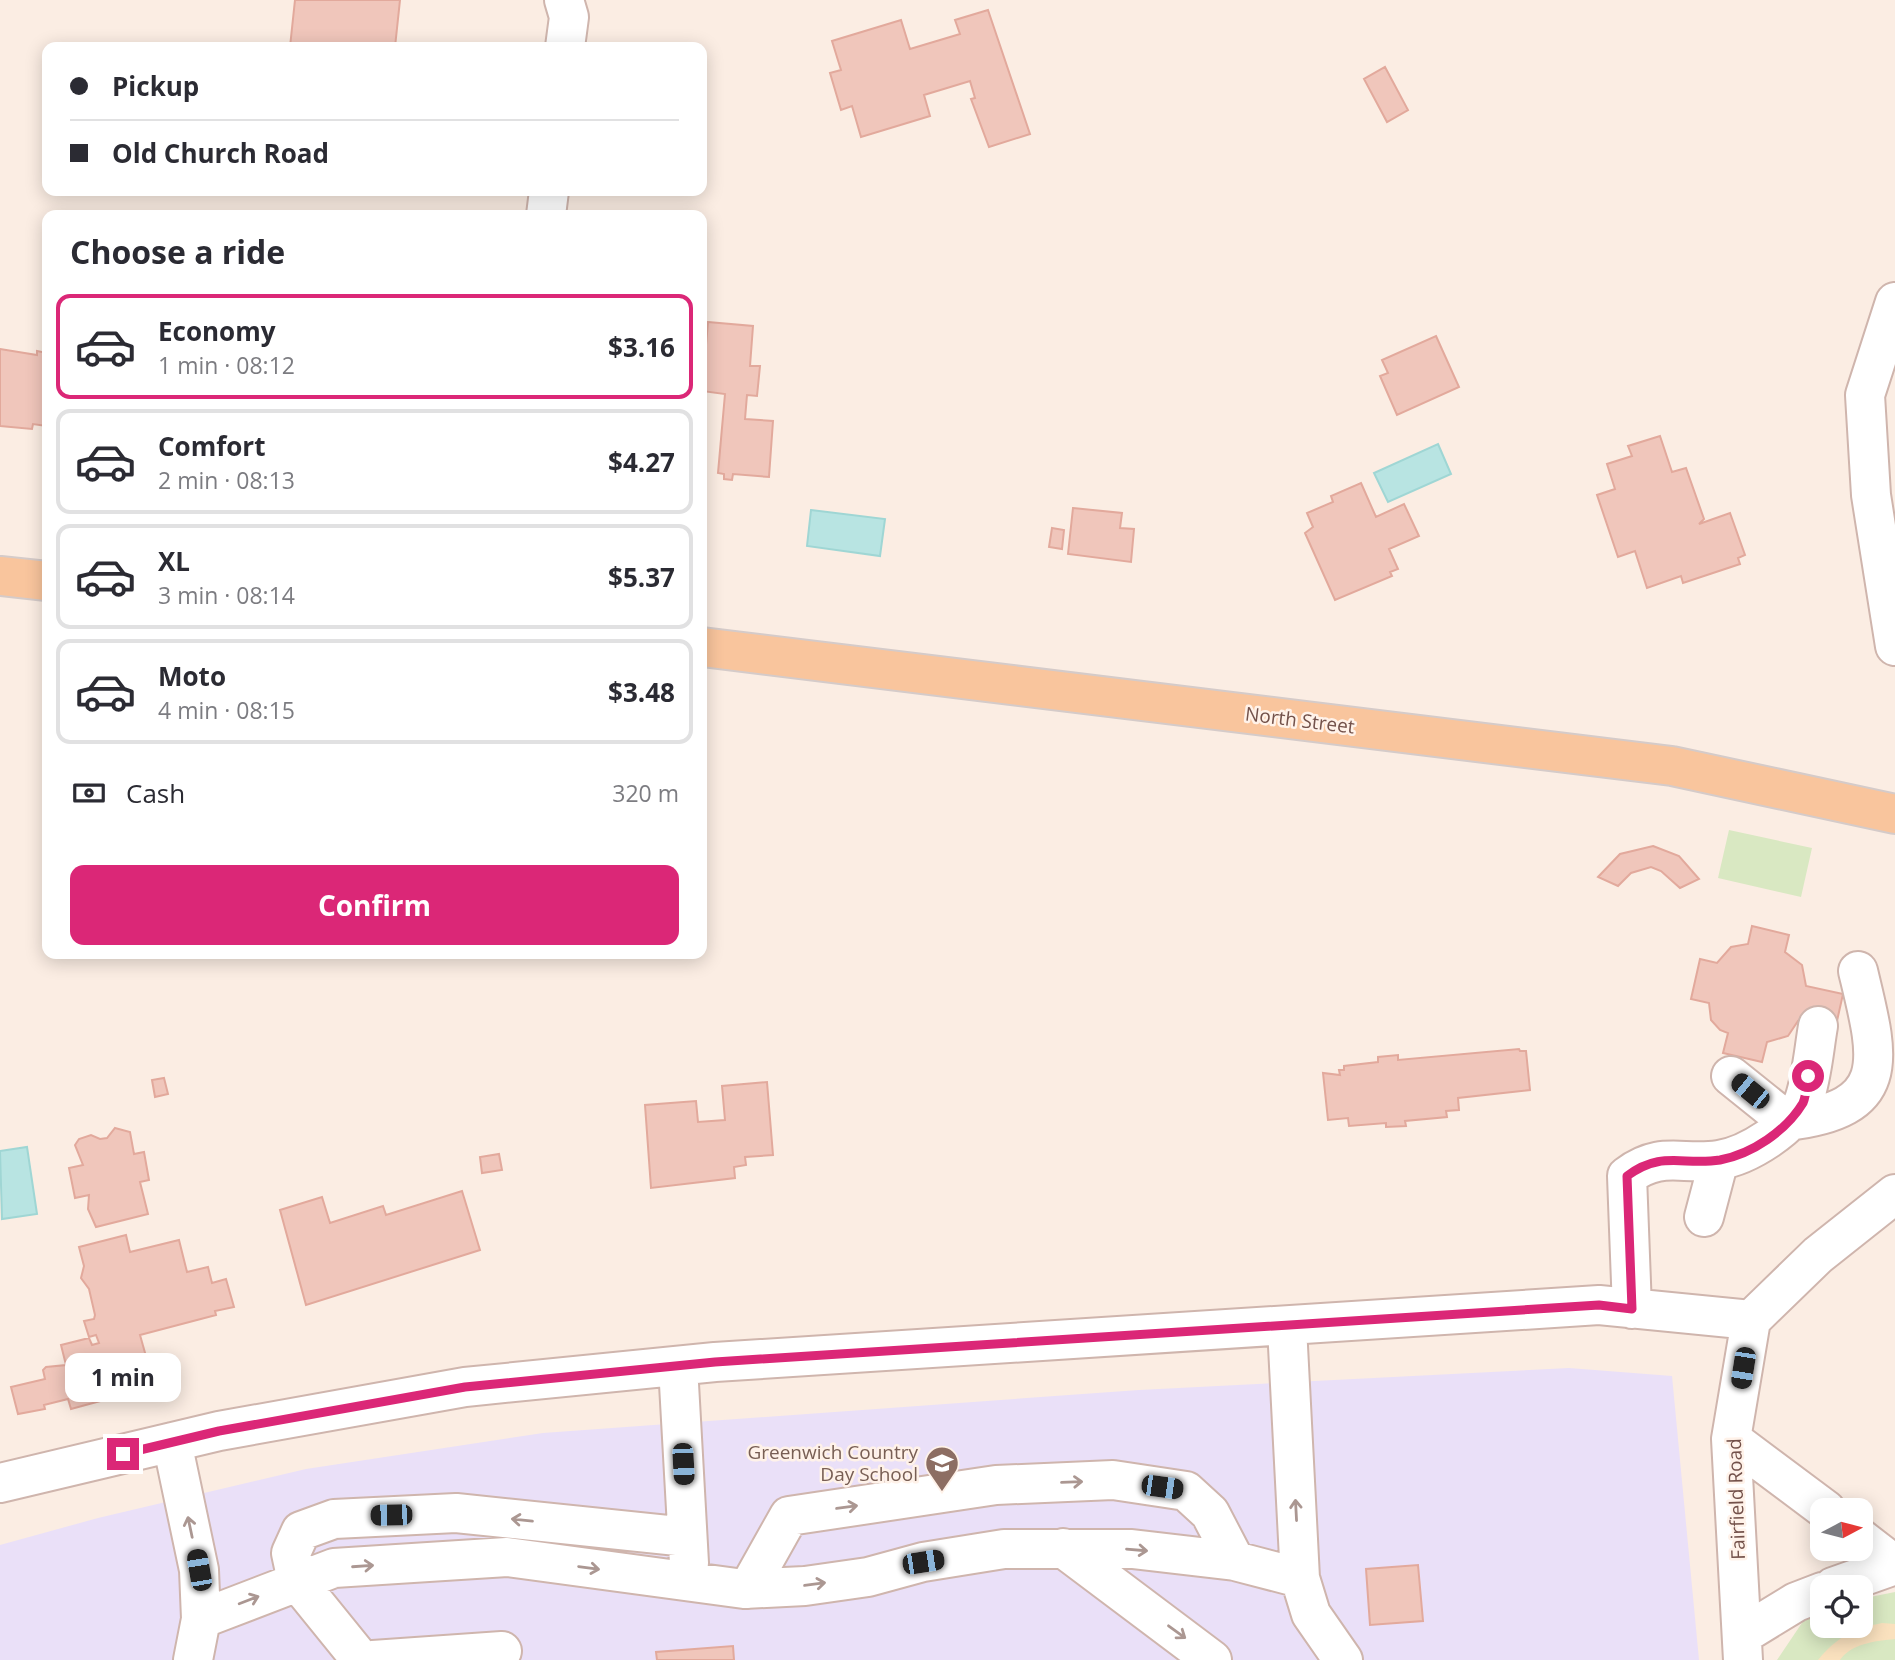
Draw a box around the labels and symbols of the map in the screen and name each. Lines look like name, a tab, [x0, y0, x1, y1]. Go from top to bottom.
street label: North Street	[1244, 700, 1356, 740]
route start	[1792, 1060, 1824, 1092]
car	[1728, 1070, 1773, 1112]
car	[1730, 1346, 1757, 1390]
callout: 1 min	[65, 1352, 181, 1402]
route end	[107, 1438, 139, 1470]
street label: Fairfield Road	[1721, 1438, 1751, 1560]
place label: Greenwich Country Day School	[747, 1439, 918, 1487]
car	[672, 1442, 695, 1486]
school or university icon: Greenwich Country Day School	[923, 1444, 961, 1493]
car	[1140, 1474, 1185, 1500]
one-way arrow	[1061, 1475, 1084, 1488]
north arrow	[1810, 1498, 1872, 1561]
one-way arrow	[1290, 1499, 1303, 1522]
one-way arrow	[835, 1500, 858, 1513]
car	[370, 1504, 413, 1526]
one-way arrow	[511, 1514, 533, 1527]
one-way arrow	[183, 1516, 197, 1539]
one-way arrow	[1125, 1544, 1148, 1557]
car	[186, 1547, 213, 1593]
car	[901, 1548, 946, 1576]
one-way arrow	[351, 1559, 374, 1572]
one-way arrow	[577, 1562, 600, 1575]
one-way arrow	[803, 1578, 826, 1591]
one-way arrow	[237, 1593, 259, 1606]
one-way arrow	[1167, 1625, 1186, 1639]

